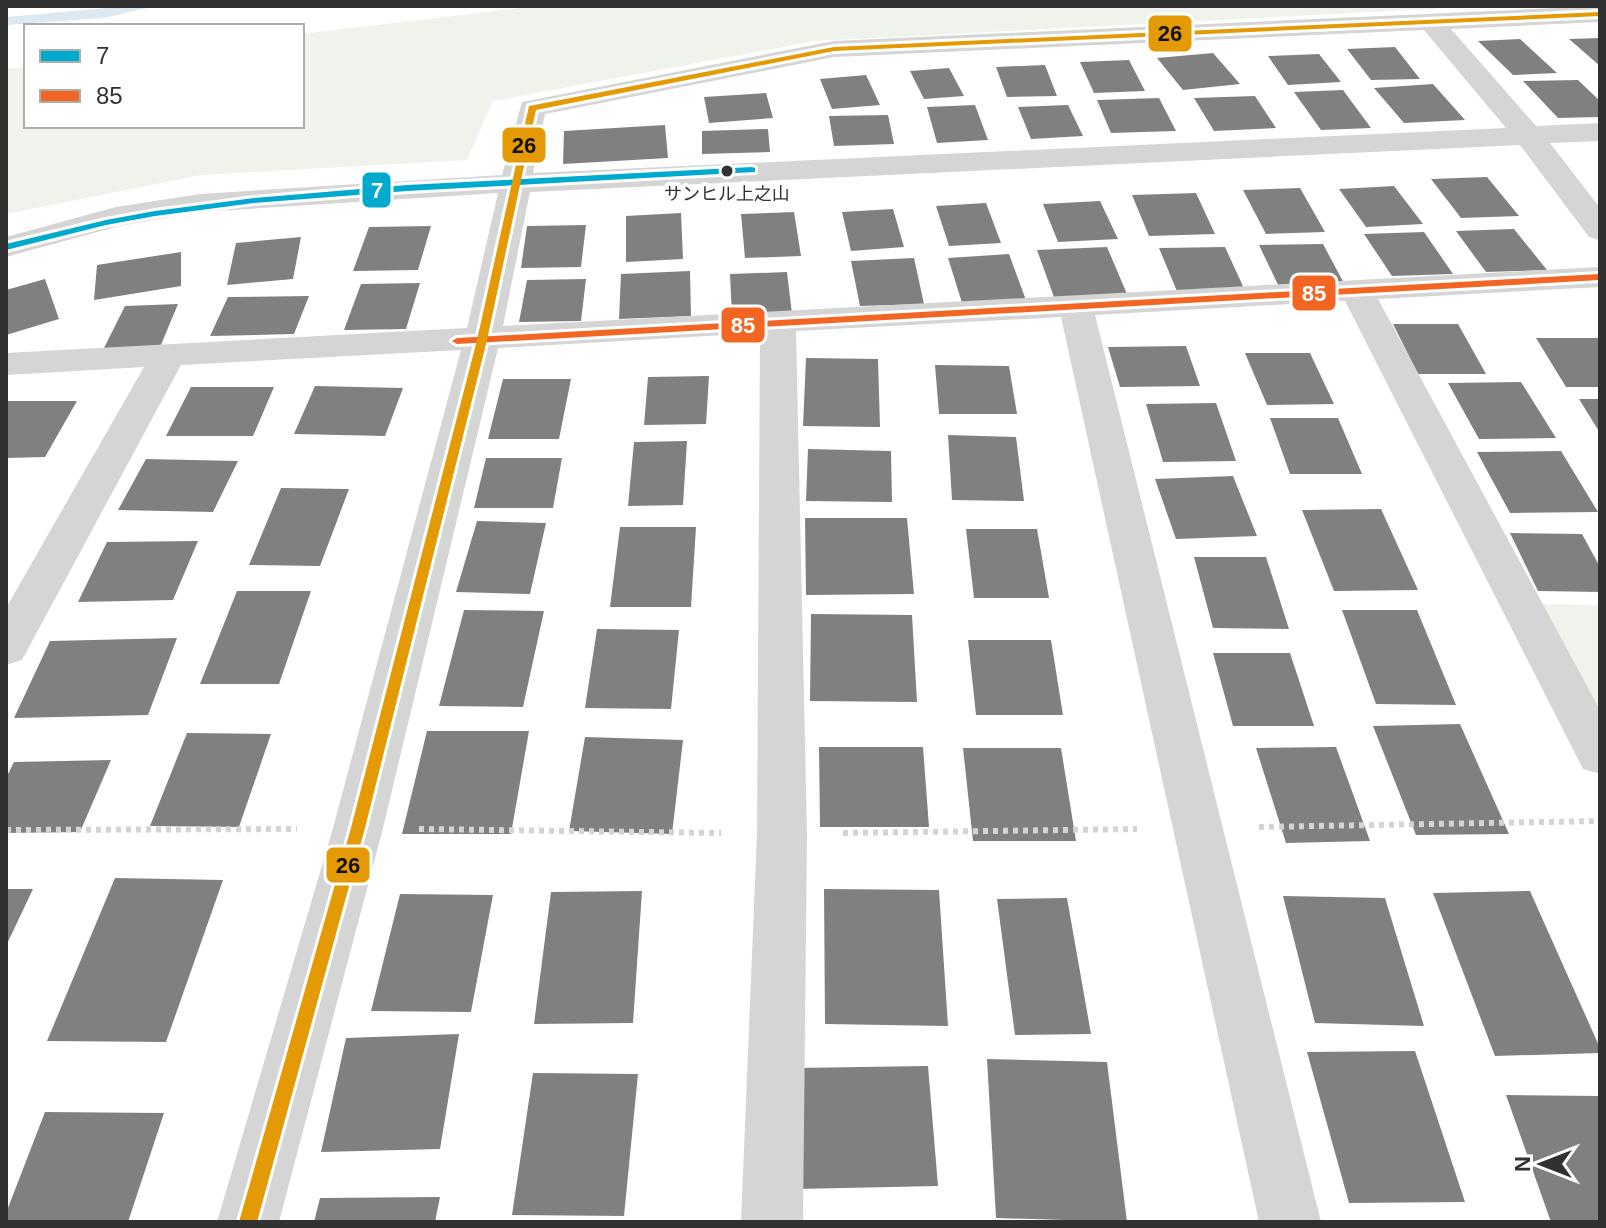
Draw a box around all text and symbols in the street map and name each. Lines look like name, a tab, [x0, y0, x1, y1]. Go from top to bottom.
line badge: 26	[1147, 14, 1193, 53]
text: 26	[1158, 21, 1182, 46]
legend	[24, 24, 304, 128]
text: 7	[96, 42, 109, 69]
text: 85	[96, 82, 123, 109]
line badge: 26	[501, 126, 547, 164]
text: 26	[512, 133, 536, 158]
marker: サンヒル上之山	[719, 163, 735, 179]
line badge: 7	[361, 171, 392, 209]
text: 7	[371, 178, 383, 203]
place label: サンヒル上之山	[664, 184, 790, 204]
line badge: 85	[1291, 274, 1337, 312]
text: 85	[1302, 281, 1326, 306]
line badge: 85	[720, 306, 766, 344]
text: 85	[731, 313, 755, 338]
line badge: 26	[325, 846, 371, 884]
text: 26	[336, 853, 360, 878]
north arrow	[1502, 1124, 1582, 1204]
text: N	[1510, 1156, 1535, 1172]

